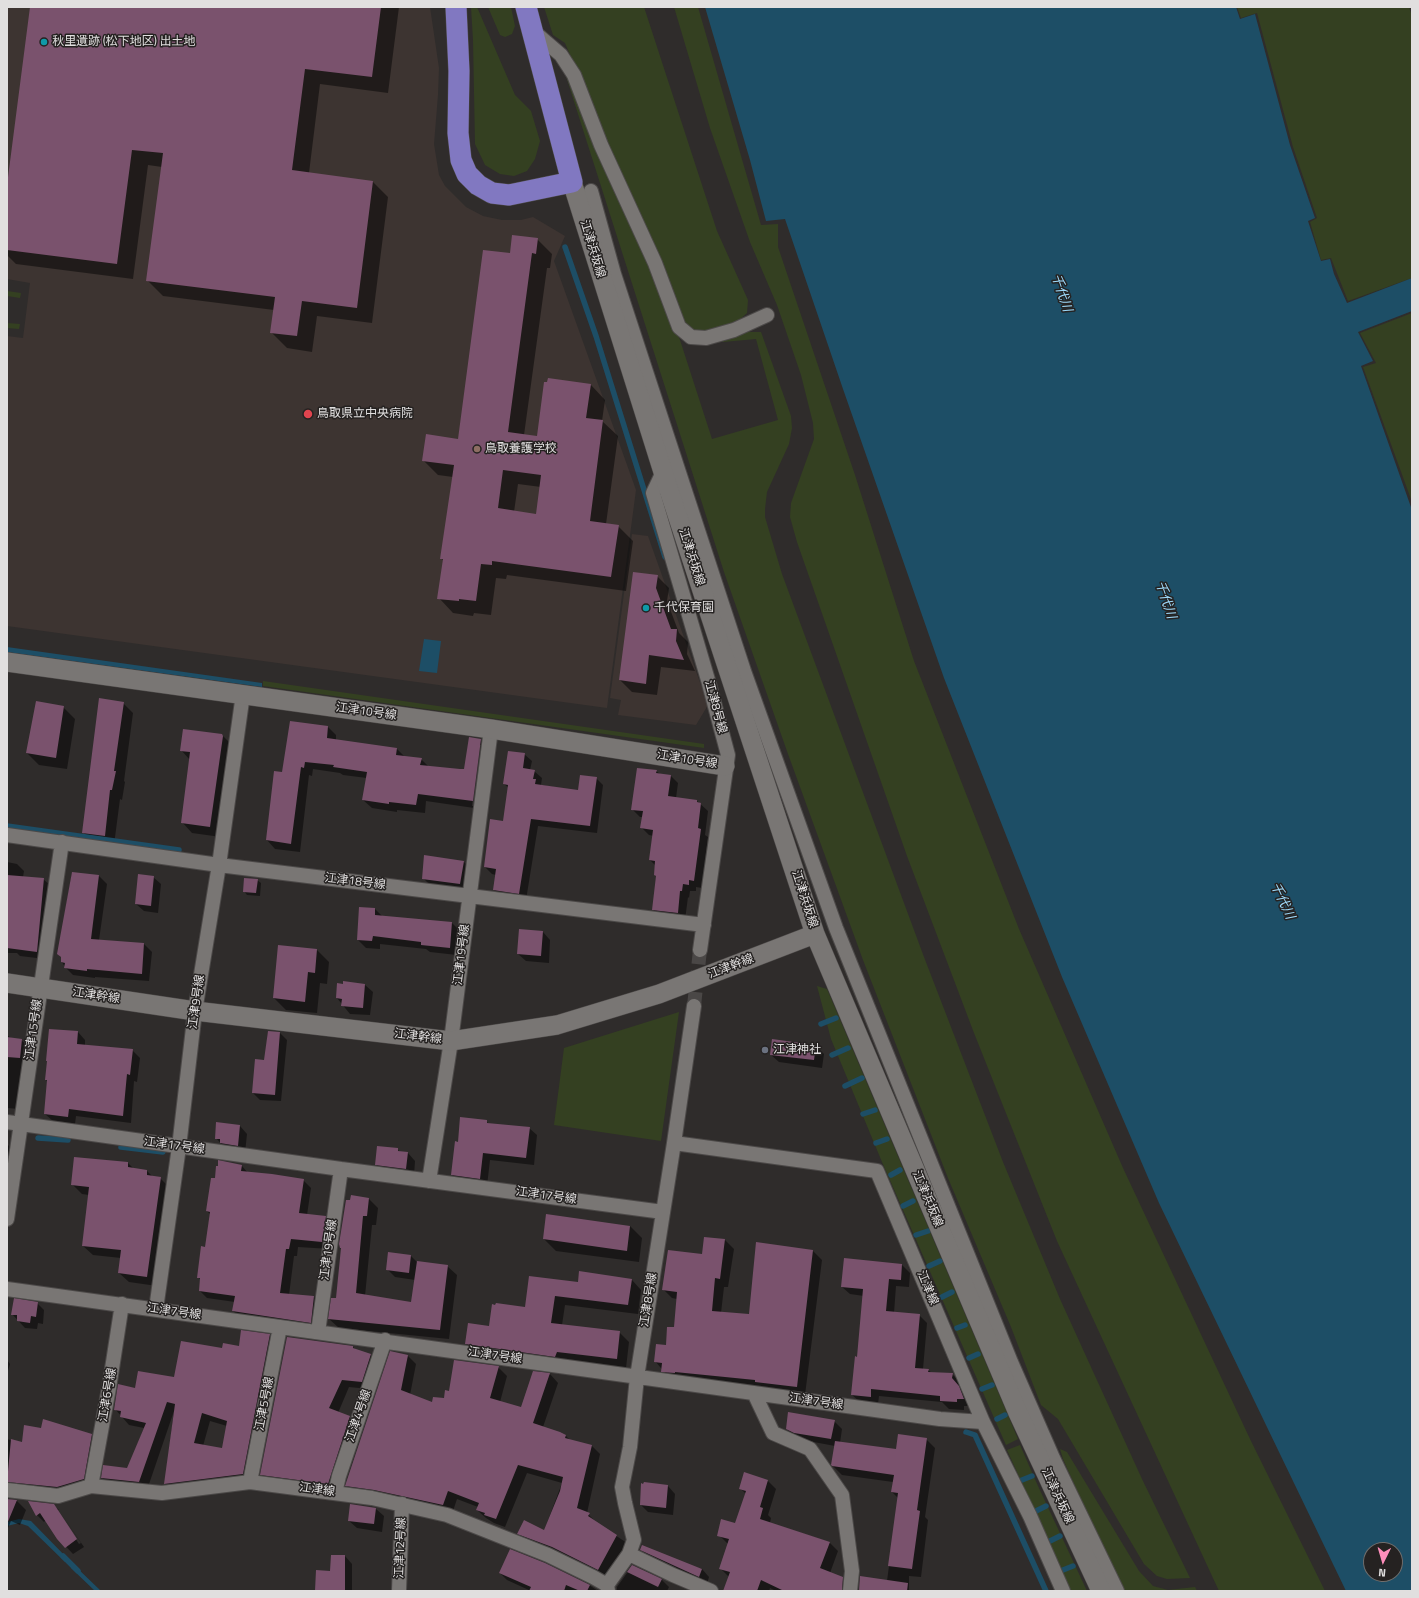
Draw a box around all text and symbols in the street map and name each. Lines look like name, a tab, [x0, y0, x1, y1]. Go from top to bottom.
place label: 秋里遺跡 (松下地区) 出土地	[52, 35, 196, 49]
marker: 秋里遺跡 (松下地区) 出土地	[39, 37, 49, 47]
street label: 江津浜坂線	[576, 218, 608, 280]
water label: 千代川	[1047, 272, 1075, 314]
place label: 鳥取県立中央病院	[317, 407, 413, 421]
marker: 鳥取県立中央病院	[302, 408, 314, 420]
place label: 鳥取養護学校	[485, 442, 557, 456]
marker: 鳥取養護学校	[472, 444, 482, 454]
street label: 江津浜坂線	[675, 526, 707, 588]
water label: 千代川	[1151, 579, 1179, 621]
place label: 千代保育園	[654, 601, 714, 615]
marker: 千代保育園	[641, 603, 651, 613]
street label: 江津8号線	[701, 679, 729, 735]
street label: 江津10号線	[335, 701, 397, 723]
street label: 江津10号線	[656, 748, 718, 772]
street label: 江津浜坂線	[788, 868, 820, 930]
street label: 江津18号線	[324, 871, 386, 893]
water label: 千代川	[1267, 880, 1297, 922]
street label: 江津19号線	[451, 924, 473, 986]
street label: 江津幹線	[706, 952, 756, 982]
street label: 江津9号線	[186, 974, 208, 1030]
street label: 江津幹線	[71, 985, 121, 1007]
street label: 江津15号線	[23, 999, 45, 1061]
street label: 江津幹線	[393, 1027, 443, 1047]
place label: 江津神社	[773, 1043, 821, 1057]
marker: 江津神社	[760, 1045, 770, 1055]
street label: 江津17号線	[143, 1135, 205, 1157]
street label: 江津浜坂線	[909, 1169, 945, 1229]
street label: 江津17号線	[515, 1185, 577, 1207]
street label: 江津19号線	[318, 1219, 340, 1281]
street label: 江津線	[913, 1269, 941, 1307]
street label: 江津8号線	[638, 1272, 660, 1328]
street label: 江津7号線	[146, 1301, 202, 1323]
street label: 江津7号線	[467, 1345, 523, 1367]
street label: 江津6号線	[96, 1367, 120, 1423]
street label: 江津5号線	[253, 1376, 277, 1432]
street label: 江津4号線	[343, 1388, 375, 1444]
street label: 江津7号線	[788, 1391, 844, 1413]
street label: 江津浜坂線	[1038, 1466, 1076, 1526]
street label: 江津線	[298, 1480, 336, 1500]
street label: 江津12号線	[393, 1517, 409, 1579]
north arrow	[1363, 1542, 1403, 1582]
text: N	[1378, 1565, 1387, 1581]

